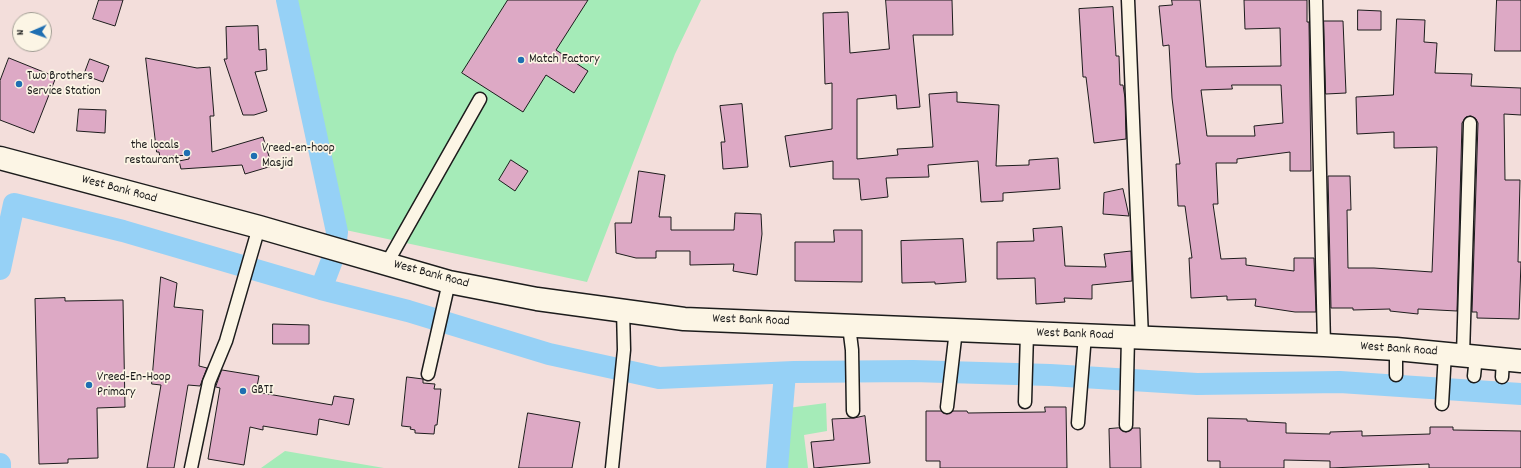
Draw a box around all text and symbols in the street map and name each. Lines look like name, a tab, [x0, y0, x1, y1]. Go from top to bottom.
north arrow	[12, 12, 52, 52]
text: N	[13, 29, 29, 35]
place label: Match Factory	[529, 52, 599, 68]
marker: Match Factory	[516, 55, 526, 65]
place label: Two Brothers Service Station	[27, 69, 101, 100]
marker: Two Brothers Service Station	[14, 79, 24, 89]
place label: the locals restaurant	[125, 138, 179, 169]
place label: Vreed-en-hoop Masjid	[262, 141, 335, 172]
marker: the locals restaurant	[182, 148, 192, 158]
marker: Vreed-en-hoop Masjid	[249, 151, 259, 161]
street label: West Bank Road	[80, 172, 158, 208]
street label: West Bank Road	[392, 257, 470, 293]
street label: West Bank Road	[712, 312, 790, 330]
street label: West Bank Road	[1036, 326, 1114, 344]
street label: West Bank Road	[1360, 340, 1438, 360]
place label: Vreed-En-Hoop Primary	[97, 370, 171, 401]
marker: Vreed-En-Hoop Primary	[84, 380, 94, 390]
place label: GBTI	[251, 383, 273, 399]
marker: GBTI	[238, 386, 248, 396]

